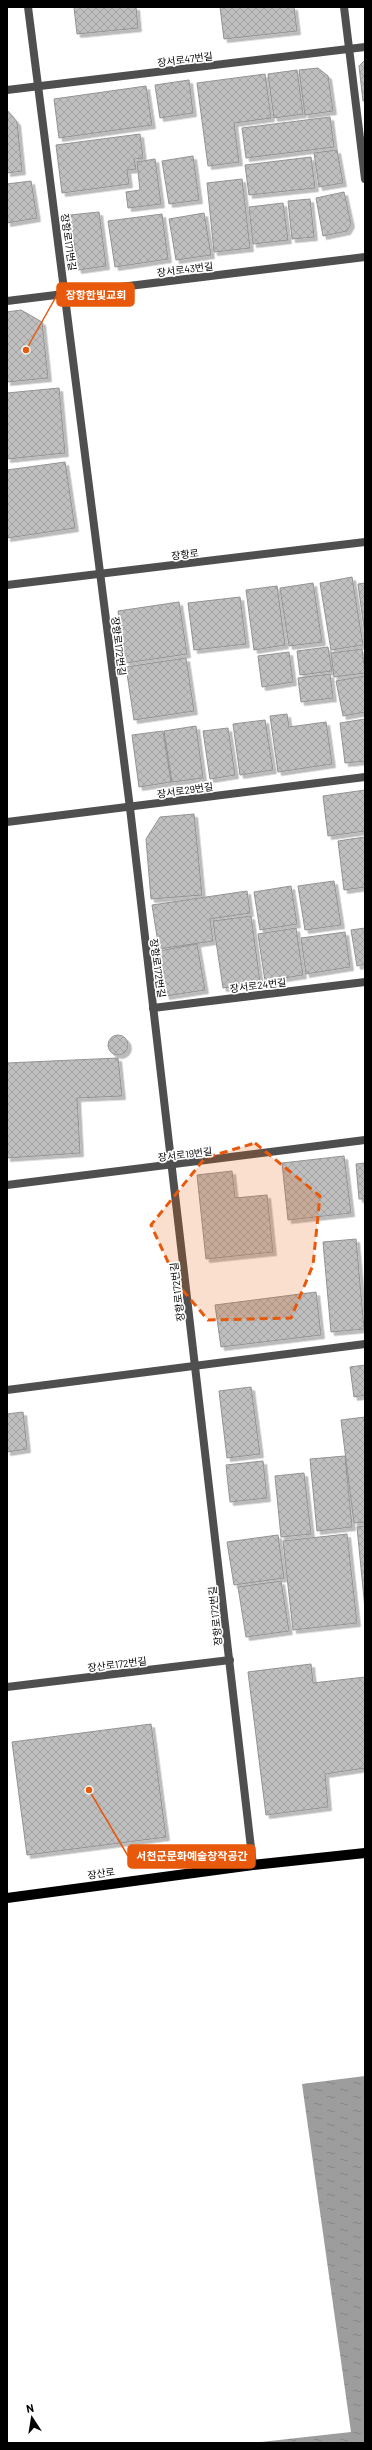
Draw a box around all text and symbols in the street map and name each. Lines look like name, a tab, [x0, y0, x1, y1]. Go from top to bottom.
street label: 장서로47번길	[157, 50, 213, 68]
street label: 장항로171번길	[59, 213, 79, 271]
street label: 장서로43번길	[156, 260, 214, 278]
callout: 장항한빛교회	[57, 283, 134, 306]
text: 장항한빛교회	[66, 288, 126, 301]
street label: 장항로	[171, 546, 199, 562]
street label: 장항로172번길	[109, 616, 129, 676]
street label: 장서로29번길	[156, 780, 214, 800]
street label: 장항로172번길	[148, 938, 168, 998]
street label: 장서로24번길	[229, 976, 287, 994]
street label: 장서로19번길	[157, 1145, 213, 1163]
street label: 장항로172번길	[167, 1262, 187, 1322]
street label: 장항로172번길	[206, 1586, 224, 1646]
street label: 장산로172번길	[87, 1654, 147, 1674]
callout: 서천군문화예술창작공간	[128, 1845, 255, 1868]
text: 서천군문화예술창작공간	[136, 1849, 248, 1862]
street label: 장산로	[86, 1865, 116, 1881]
north arrow	[12, 2398, 52, 2438]
text: N	[25, 2401, 35, 2415]

